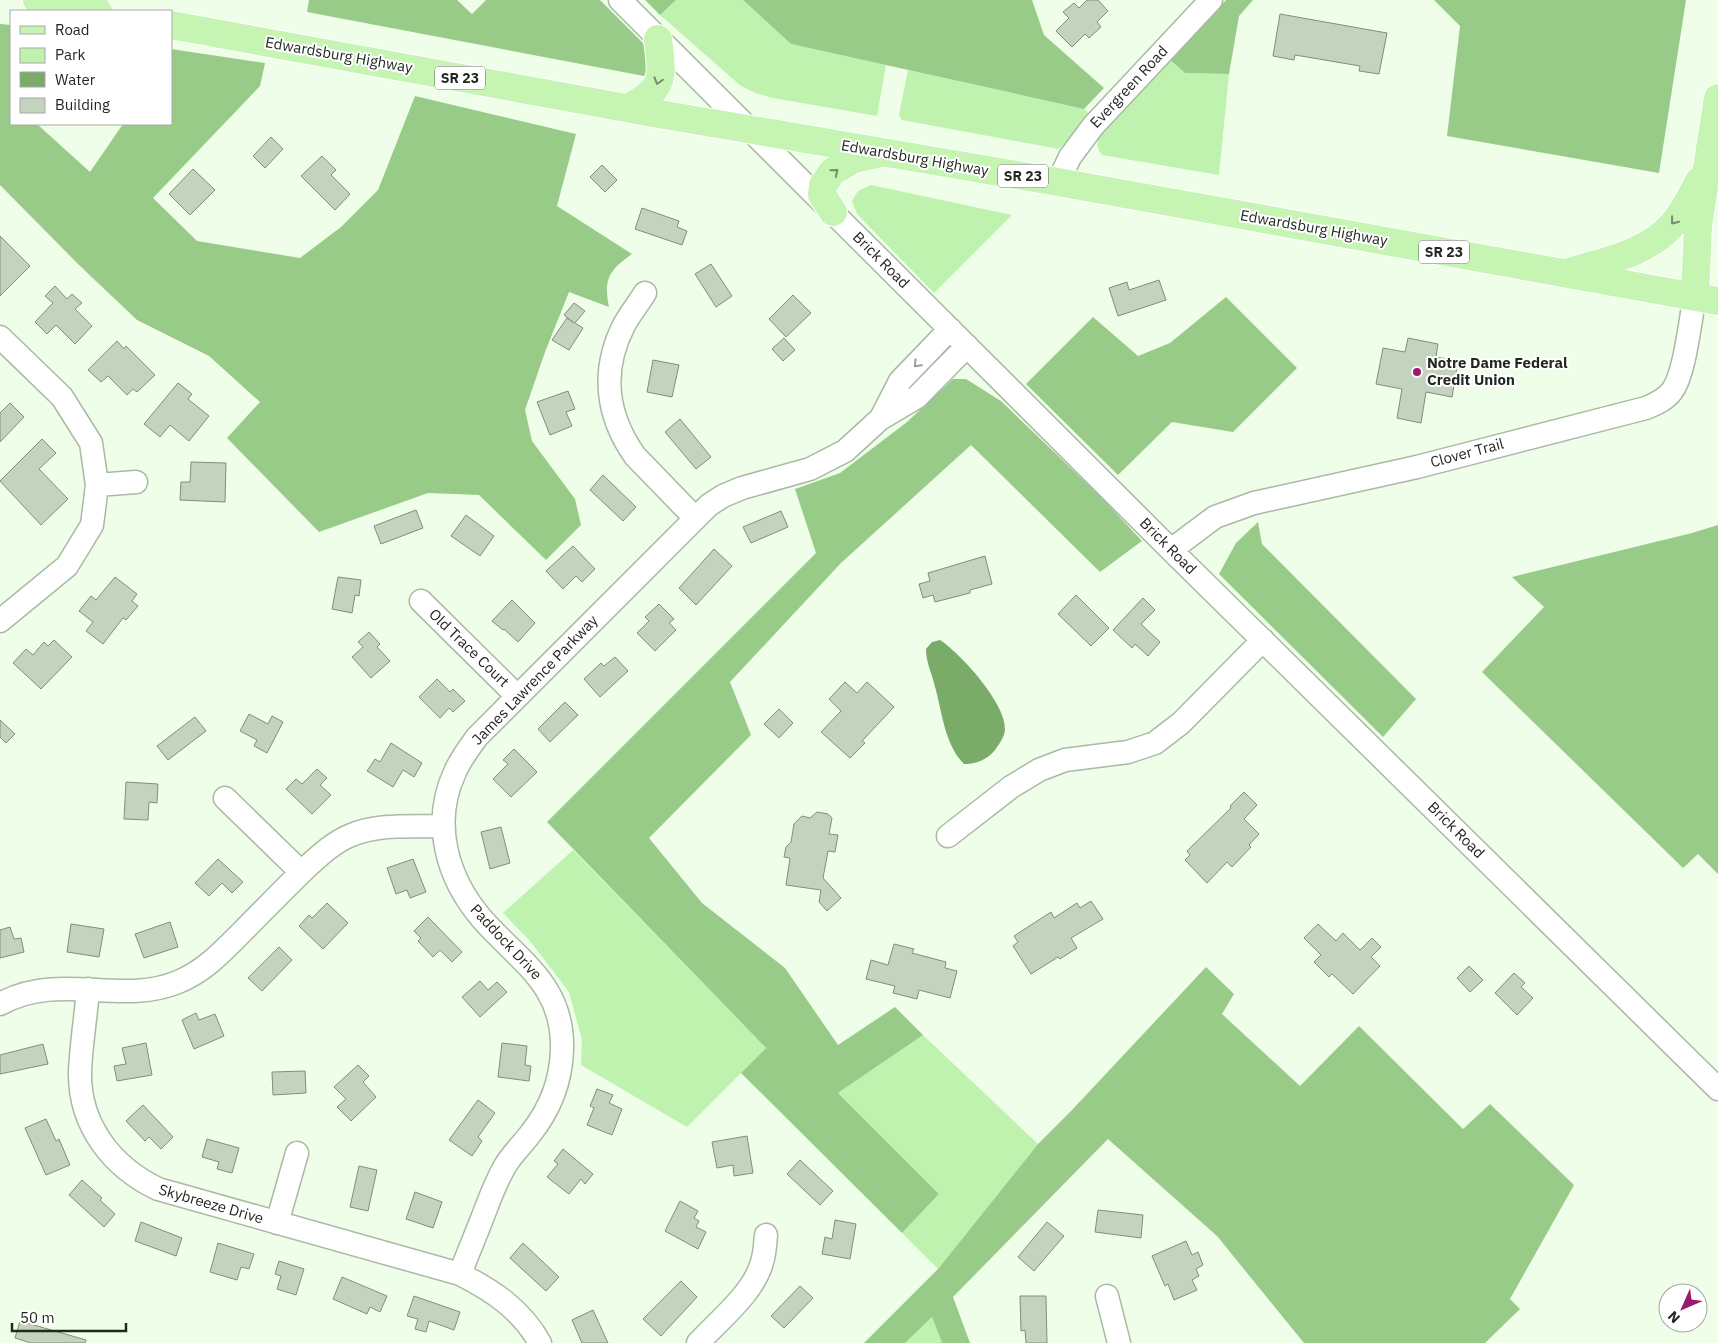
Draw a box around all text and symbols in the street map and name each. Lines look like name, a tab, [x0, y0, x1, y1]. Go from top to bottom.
legend	[10, 10, 172, 125]
text: Road	[55, 20, 90, 39]
street label: Edwardsburg Highway	[264, 32, 415, 77]
street label: Evergreen Road	[1086, 41, 1172, 132]
text: Park	[55, 45, 85, 64]
road number: SR 23	[435, 66, 485, 90]
text: Water	[55, 70, 96, 89]
one-way arrow	[653, 76, 663, 85]
text: Building	[55, 95, 110, 114]
street label: Edwardsburg Highway	[840, 135, 991, 180]
road number: SR 23	[998, 165, 1048, 188]
one-way arrow	[829, 169, 838, 177]
street label: Edwardsburg Highway	[1239, 205, 1390, 250]
one-way arrow	[1672, 215, 1680, 224]
street label: Brick Road	[849, 227, 914, 292]
road number: SR 23	[1419, 240, 1469, 264]
place label: Notre Dame Federal Credit Union	[1427, 353, 1568, 389]
one-way arrow	[914, 358, 923, 367]
marker: Notre Dame Federal Credit Union	[1411, 366, 1423, 378]
street label: Clover Trail	[1428, 434, 1506, 471]
street label: Brick Road	[1136, 513, 1201, 578]
street label: Old Trace Court	[425, 604, 514, 691]
street label: James Lawrence Parkway	[468, 610, 602, 749]
street label: Brick Road	[1424, 797, 1489, 862]
street label: Paddock Drive	[466, 900, 546, 983]
street label: Skybreeze Drive	[157, 1179, 266, 1228]
north arrow	[1658, 1283, 1708, 1333]
scale bar	[12, 1300, 126, 1332]
text: N	[1664, 1307, 1684, 1327]
text: 50 m	[20, 1308, 55, 1327]

